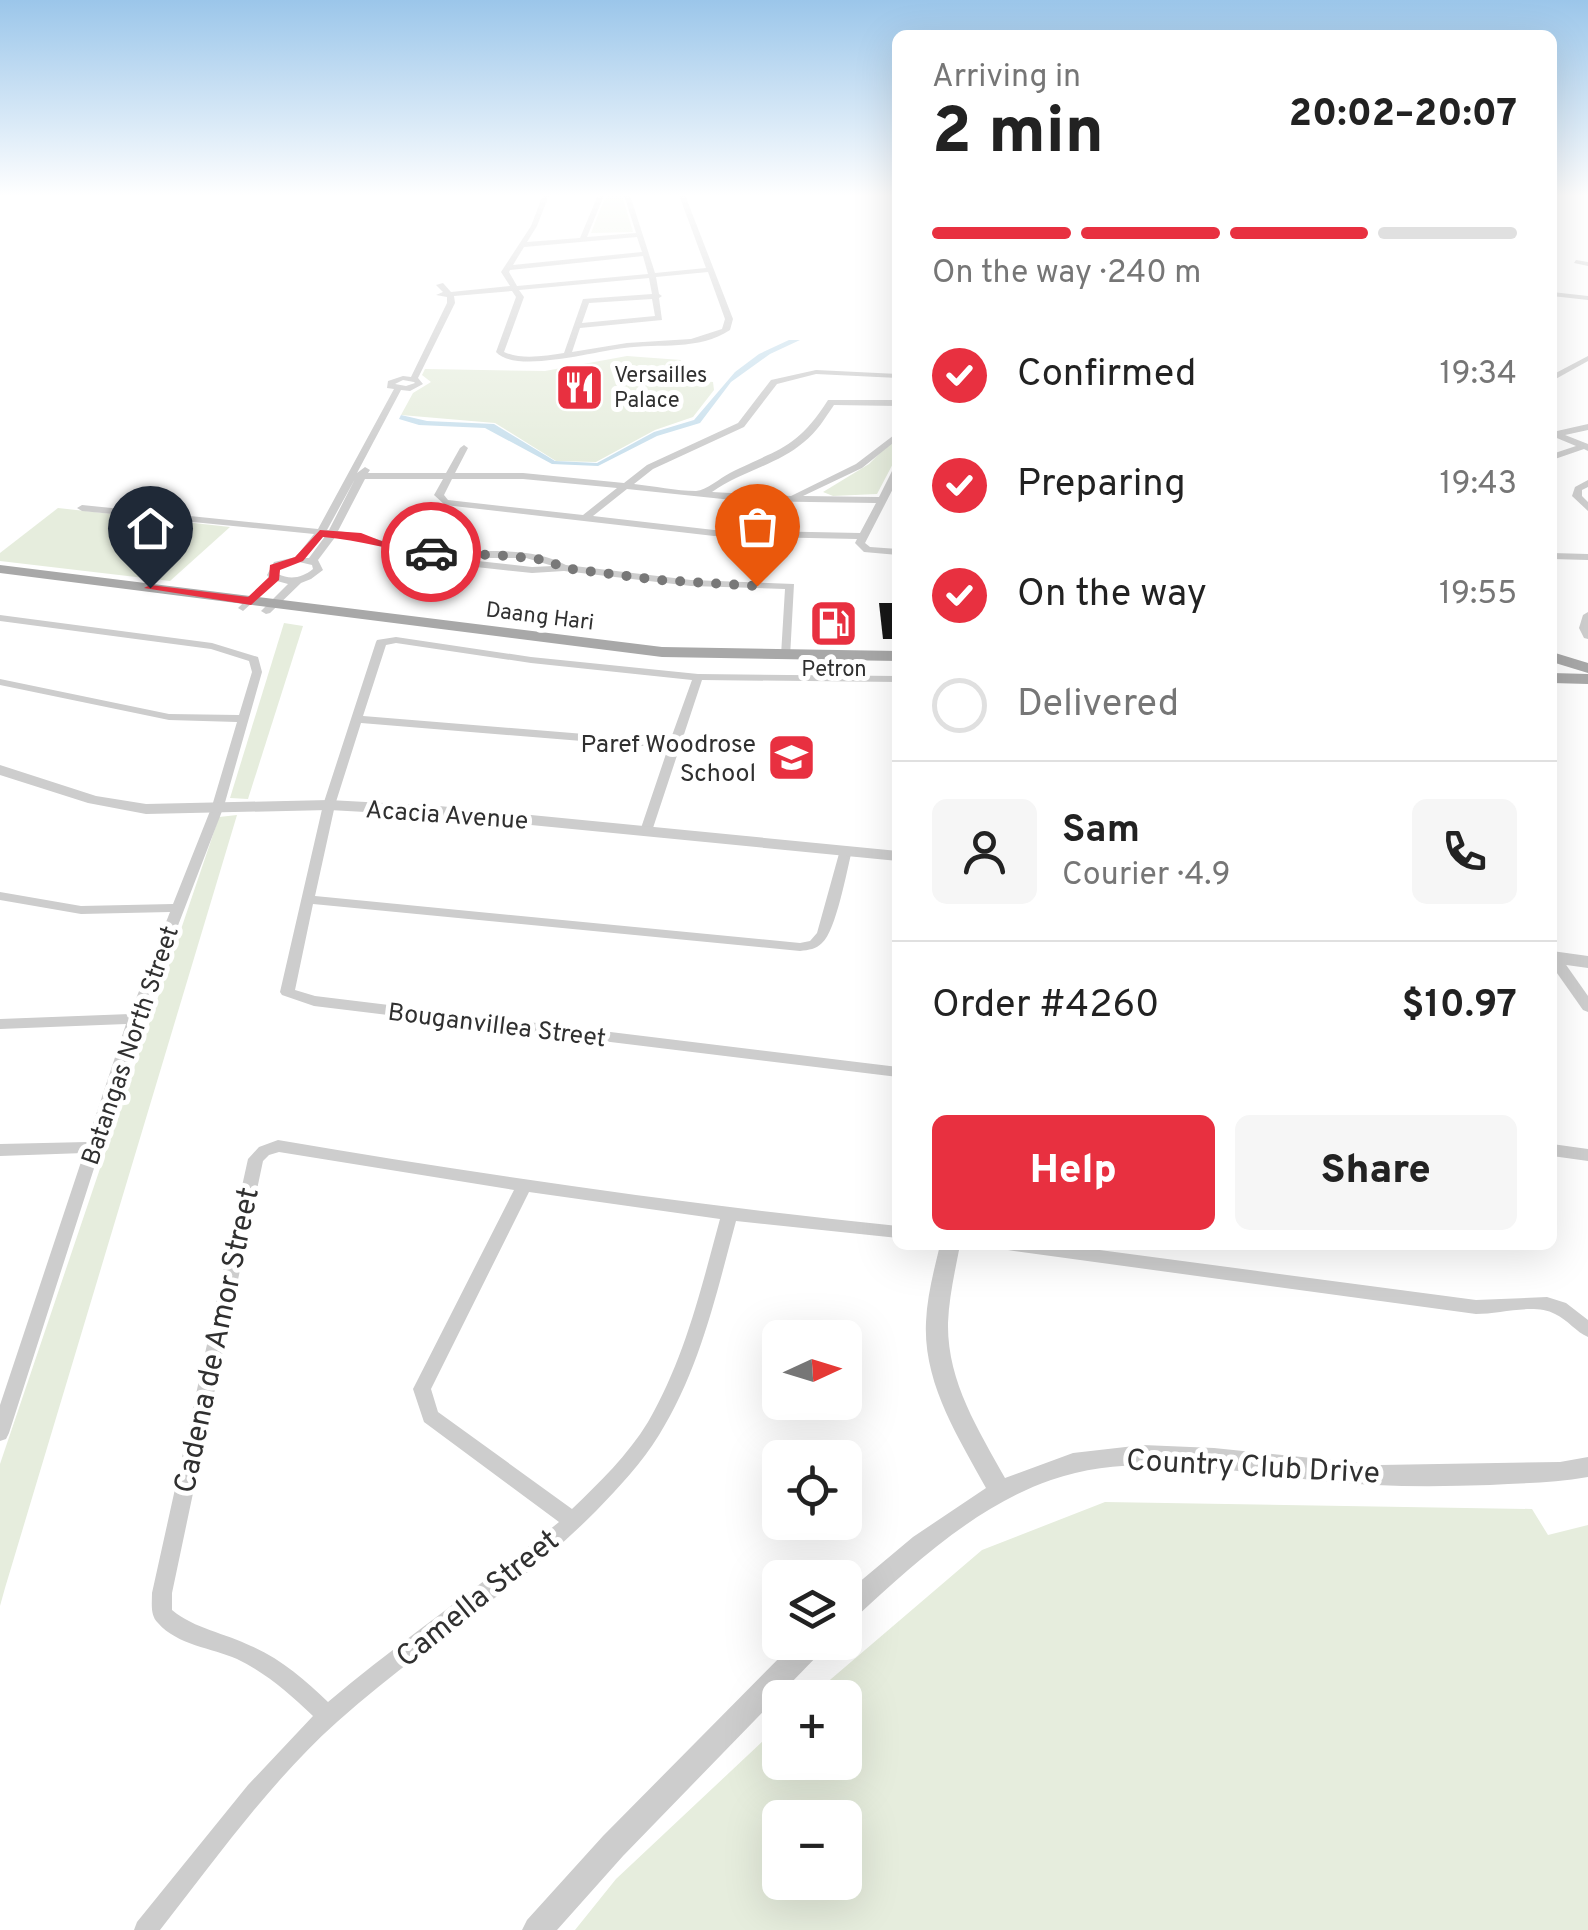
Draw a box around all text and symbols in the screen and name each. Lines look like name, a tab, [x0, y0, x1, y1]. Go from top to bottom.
text: Arriving in	[932, 58, 1081, 98]
text: 20:02–20:07	[1289, 91, 1517, 140]
text: 2 min	[932, 94, 1104, 176]
text: On the way · 240 m	[932, 254, 1201, 294]
icon: check	[932, 348, 987, 403]
text: Confirmed	[1017, 351, 1196, 400]
text: 19:34	[1440, 355, 1517, 395]
restaurant icon: Versailles Palace	[553, 361, 605, 413]
place label: Versailles Palace	[614, 363, 707, 415]
icon: check	[932, 458, 987, 513]
text: Preparing	[1017, 461, 1186, 510]
text: 19:43	[1440, 465, 1517, 505]
pin	[715, 484, 800, 587]
pin	[108, 486, 193, 589]
icon: bag	[730, 499, 785, 554]
icon: home	[123, 501, 178, 556]
courier	[381, 502, 481, 602]
icon: car	[404, 525, 459, 580]
icon: check	[932, 568, 987, 623]
text: On the way	[1017, 571, 1207, 620]
text: 19:55	[1439, 575, 1517, 615]
street label: Daang Hari	[484, 597, 595, 638]
fuel station icon: Petron	[808, 598, 860, 650]
place label: Petron	[801, 657, 867, 684]
text: Delivered	[1017, 681, 1179, 730]
place label: Paref Woodrose School	[581, 730, 756, 791]
school or university icon: Paref Woodrose School	[765, 731, 817, 783]
street label: Acacia Avenue	[364, 795, 529, 839]
button: person	[932, 799, 1037, 904]
button: phone	[1412, 799, 1517, 904]
text: Sam	[1062, 807, 1140, 856]
text: Courier · 4.9	[1062, 856, 1231, 896]
street label: Batangas North Street	[76, 922, 188, 1170]
text: Order #4260	[932, 982, 1160, 1031]
text: $10.97	[1402, 982, 1517, 1031]
street label: Bouganvillea Street	[386, 998, 608, 1056]
button: Help	[932, 1115, 1215, 1230]
button: Share	[1235, 1115, 1517, 1230]
street label: Cadena de Amor Street	[168, 1184, 269, 1497]
north arrow	[762, 1320, 862, 1420]
map controls	[762, 1320, 862, 1900]
button: locate	[762, 1440, 862, 1540]
street label: Country Club Drive	[1125, 1443, 1381, 1494]
street label: Camella Street	[390, 1523, 567, 1677]
button: layers	[762, 1560, 862, 1660]
button: +	[762, 1680, 862, 1780]
button: −	[762, 1800, 862, 1900]

